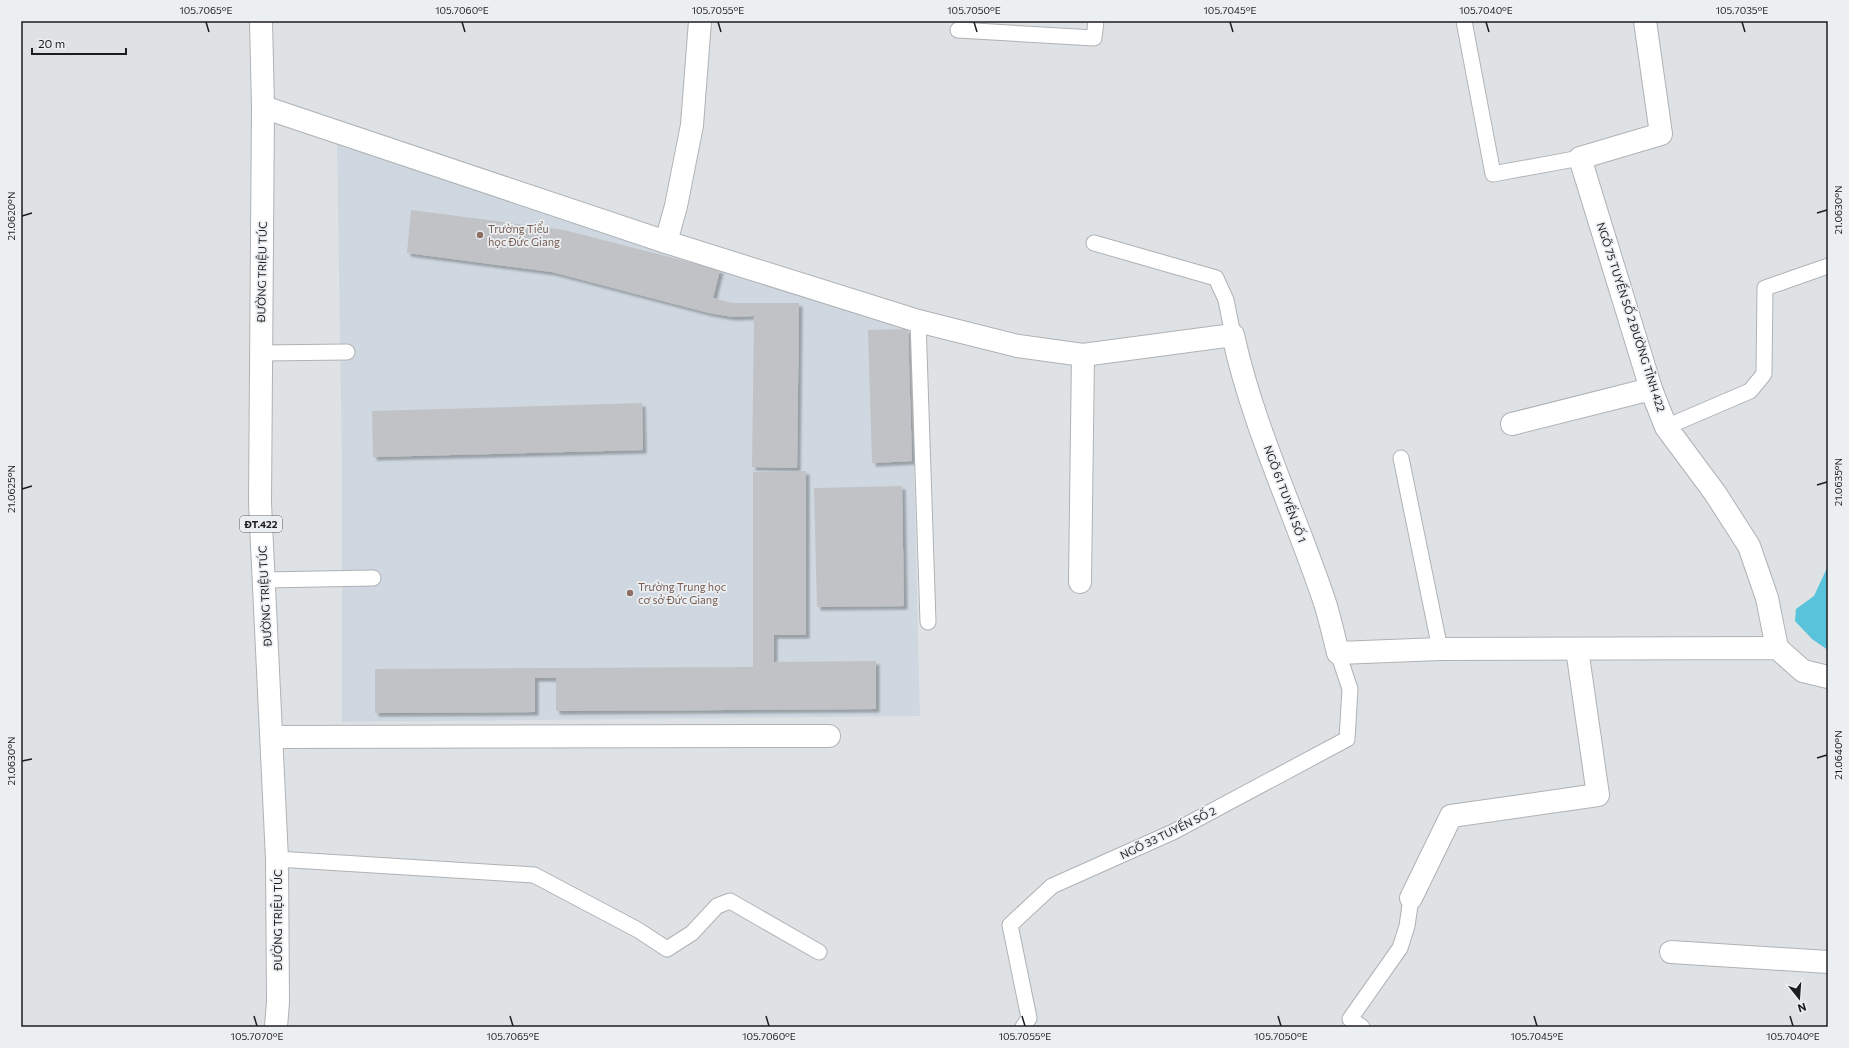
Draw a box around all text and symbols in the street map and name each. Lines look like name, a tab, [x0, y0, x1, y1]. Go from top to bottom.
text: 105.7065°E	[180, 4, 233, 16]
text: 105.7060°E	[435, 4, 489, 16]
text: 105.7055°E	[692, 4, 744, 16]
text: 105.7050°E	[947, 4, 1001, 16]
text: 105.7045°E	[1204, 4, 1256, 16]
text: 105.7040°E	[1459, 4, 1513, 16]
text: 105.7035°E	[1716, 4, 1768, 16]
scale bar	[32, 30, 126, 56]
text: 20 m	[38, 36, 65, 50]
text: 21.0630°N	[1832, 185, 1844, 235]
text: 21.0620°N	[5, 192, 17, 240]
street label: NGÕ 75 TUYẾN SỐ 2 ĐƯỜNG TỈNH 422	[1595, 220, 1670, 413]
street label: ĐƯỜNG TRIỆU TÚC	[253, 221, 269, 324]
place label: Trường Tiểu học Đức Giang	[488, 221, 560, 248]
marker: Trường Tiểu học Đức Giang	[475, 230, 485, 240]
street label: NGÕ 61 TUYẾN SỐ 1	[1262, 443, 1311, 544]
text: 21.0635°N	[1832, 458, 1844, 506]
text: 21.0625°N	[5, 465, 17, 513]
road number: ĐT.422	[240, 516, 282, 532]
street label: ĐƯỜNG TRIỆU TÚC	[254, 545, 274, 648]
place label: Trường Trung học cơ sở Đức Giang	[638, 580, 726, 606]
marker: Trường Trung học cơ sở Đức Giang	[625, 588, 635, 598]
text: 21.0640°N	[1832, 730, 1844, 780]
text: 21.0630°N	[5, 736, 17, 786]
street label: NGÕ 33 TUYẾN SỐ 2	[1117, 802, 1218, 861]
street label: ĐƯỜNG TRIỆU TÚC	[270, 869, 284, 972]
north arrow	[1779, 978, 1819, 1018]
text: N	[1796, 1001, 1808, 1015]
text: 105.7070°E	[231, 1030, 283, 1042]
text: 105.7065°E	[487, 1030, 540, 1042]
text: 105.7060°E	[742, 1030, 796, 1042]
text: 105.7055°E	[999, 1030, 1051, 1042]
text: 105.7050°E	[1254, 1030, 1308, 1042]
text: 105.7045°E	[1511, 1030, 1563, 1042]
text: 105.7040°E	[1766, 1030, 1820, 1042]

